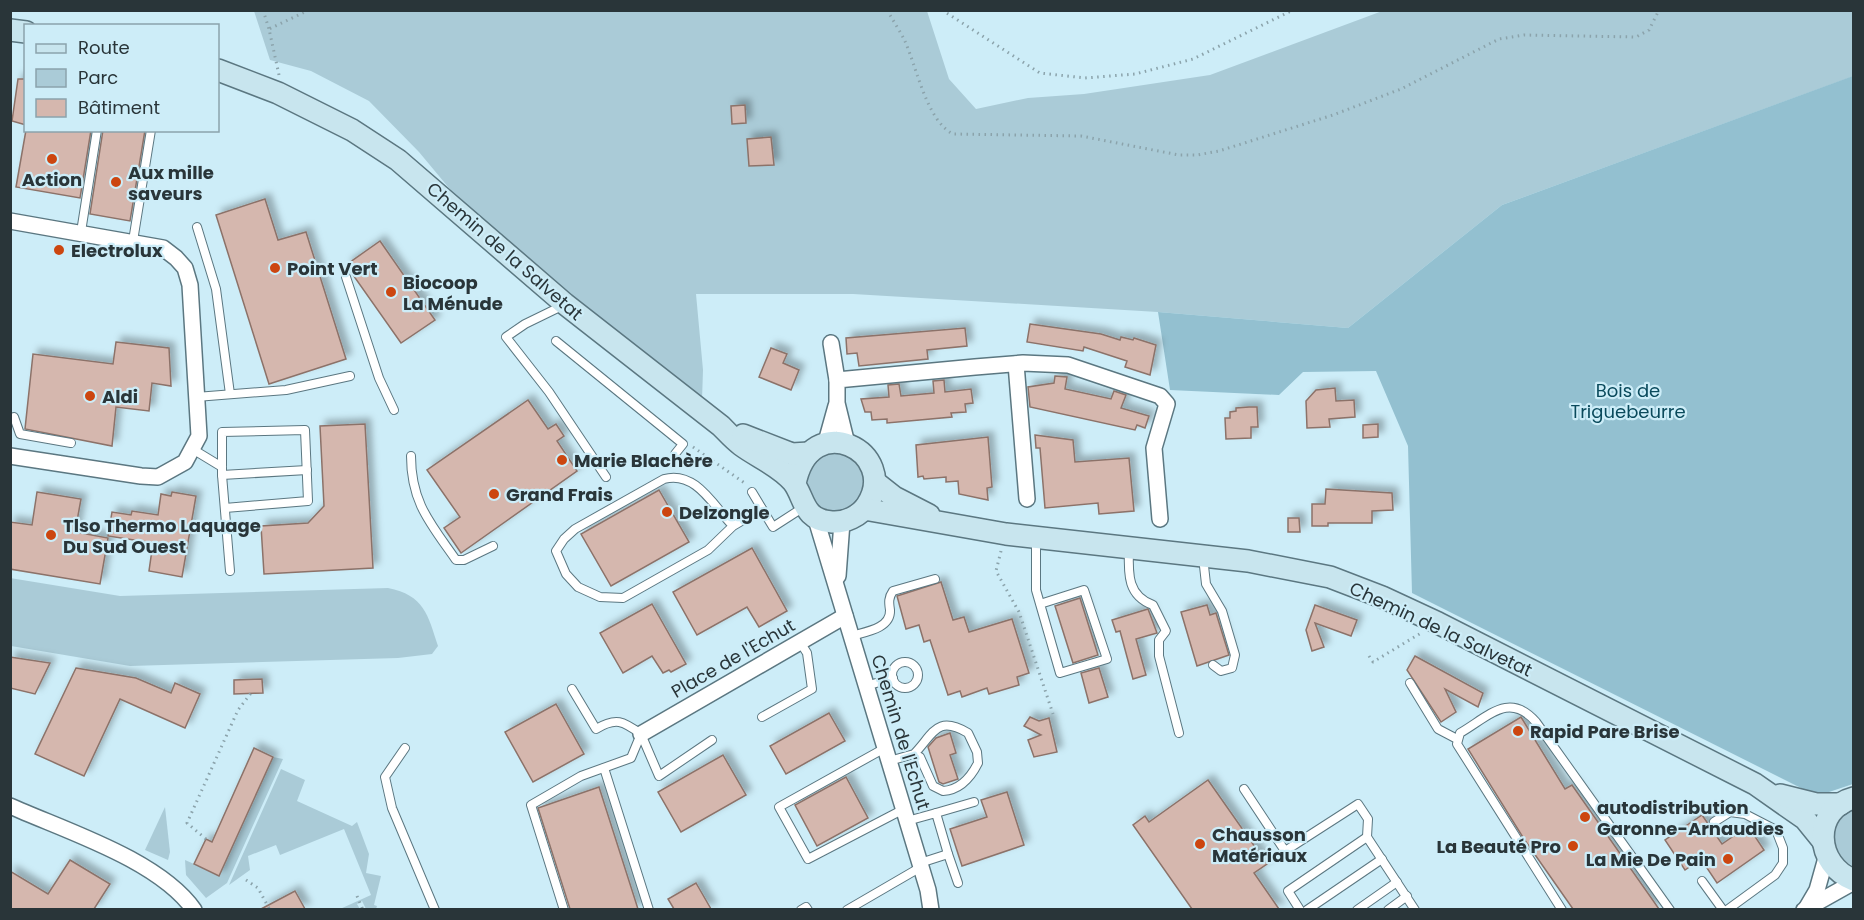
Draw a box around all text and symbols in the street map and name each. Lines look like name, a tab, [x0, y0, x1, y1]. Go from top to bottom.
legend	[24, 24, 219, 132]
text: Route	[78, 35, 130, 60]
text: Parc	[78, 65, 118, 90]
text: Bâtiment	[78, 95, 160, 120]
marker: Action	[45, 152, 59, 166]
place label: Aux mille saveurs	[128, 160, 214, 206]
place label: Action	[22, 167, 82, 192]
marker: Aux mille saveurs	[109, 175, 123, 189]
street label: Chemin de la Salvetat	[422, 176, 588, 326]
place label: Electrolux	[71, 238, 163, 263]
marker: Electrolux	[52, 243, 66, 257]
place label: Point Vert	[287, 256, 378, 281]
marker: Point Vert	[268, 261, 282, 275]
place label: Biocoop La Ménude	[403, 270, 503, 316]
marker: Biocoop La Ménude	[384, 285, 398, 299]
park label: Bois de Triguebeurre	[1570, 378, 1686, 424]
place label: Aldi	[102, 384, 138, 409]
marker: Aldi	[83, 389, 97, 403]
place label: Marie Blachère	[574, 448, 713, 473]
marker: Marie Blachère	[555, 453, 569, 467]
place label: Grand Frais	[506, 482, 613, 507]
marker: Grand Frais	[487, 487, 501, 501]
place label: Delzongle	[679, 500, 770, 525]
marker: Delzongle	[660, 505, 674, 519]
place label: Tlso Thermo Laquage Du Sud Ouest	[63, 513, 261, 559]
marker: Tlso Thermo Laquage Du Sud Ouest	[44, 528, 58, 542]
street label: Chemin de la Salvetat	[1345, 576, 1537, 682]
street label: Place de l'Echut	[667, 612, 799, 704]
street label: Chemin de l'Echut	[866, 651, 936, 813]
place label: Rapid Pare Brise	[1530, 719, 1680, 744]
marker: Rapid Pare Brise	[1511, 724, 1525, 738]
place label: autodistribution Garonne-Arnaudies	[1597, 795, 1784, 841]
marker: autodistribution Garonne-Arnaudies	[1578, 810, 1592, 824]
place label: Chausson Matériaux	[1212, 822, 1308, 868]
place label: La Beauté Pro	[1436, 834, 1561, 859]
marker: Chausson Matériaux	[1193, 837, 1207, 851]
marker: La Beauté Pro	[1566, 839, 1580, 853]
place label: La Mie De Pain	[1586, 847, 1716, 872]
marker: La Mie De Pain	[1721, 852, 1735, 866]

